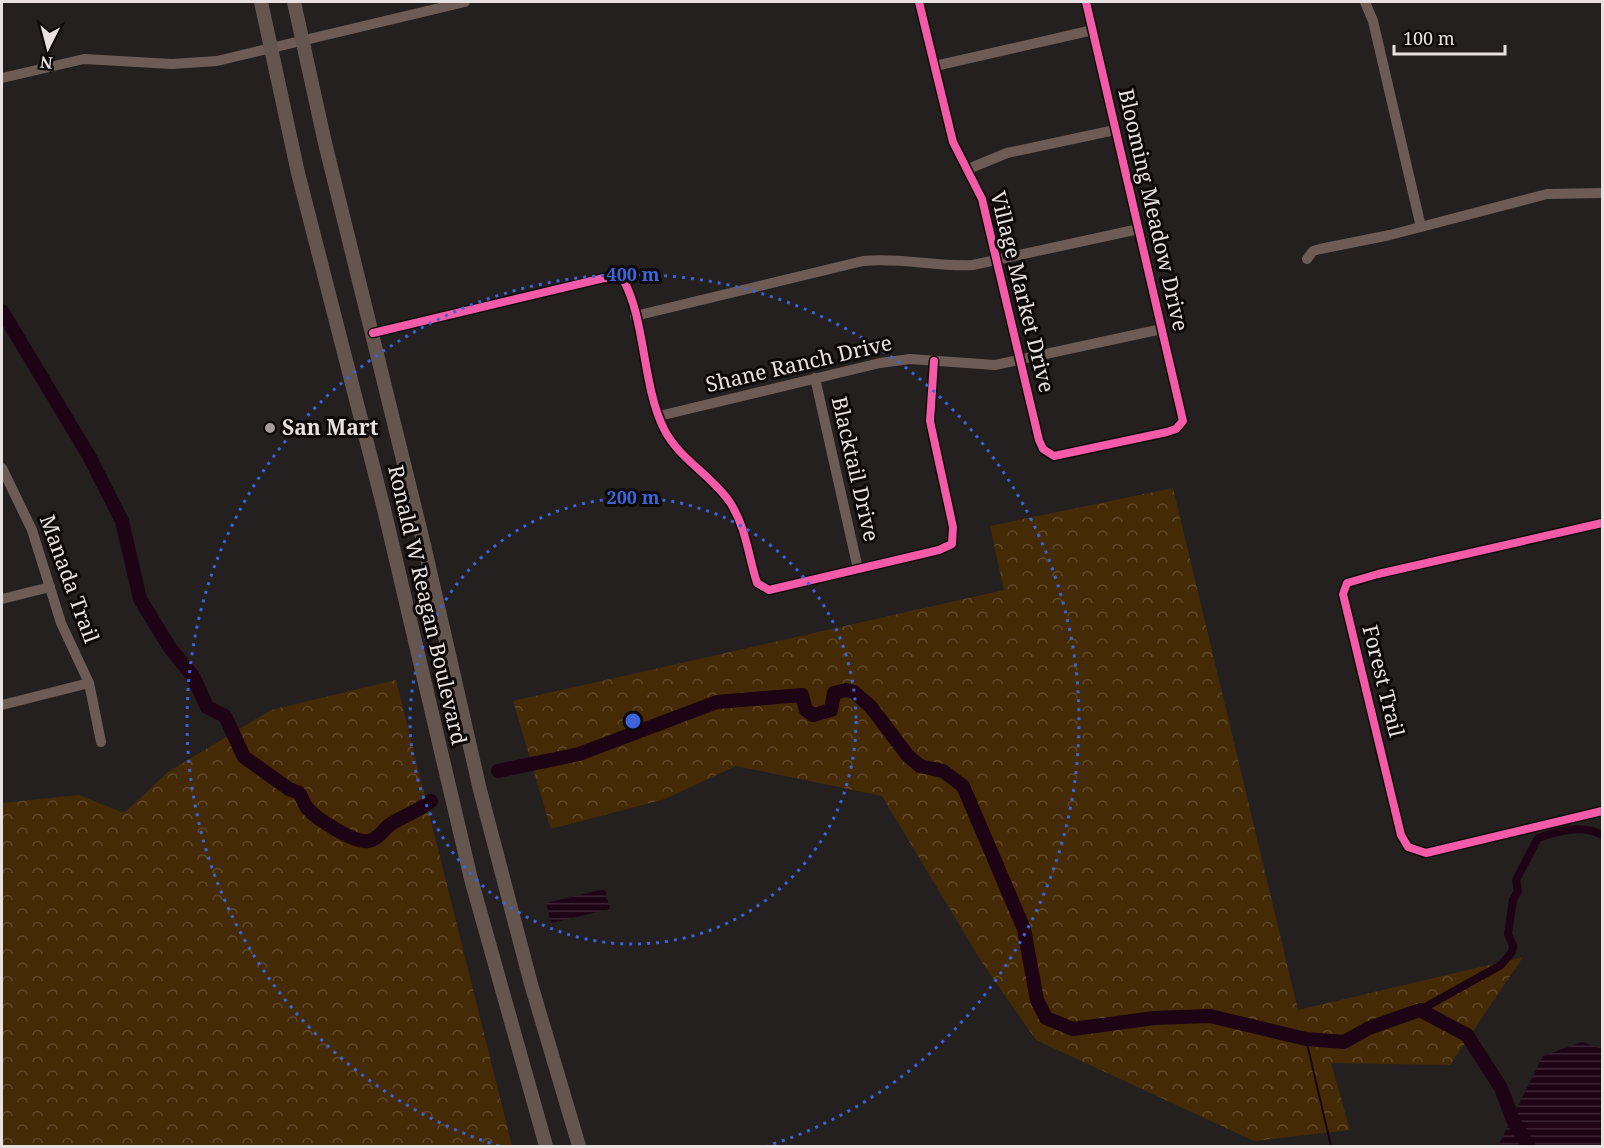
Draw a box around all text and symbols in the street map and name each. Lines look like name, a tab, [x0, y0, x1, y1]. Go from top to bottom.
north arrow	[18, 18, 78, 78]
scale bar	[1394, 18, 1505, 56]
text: 100 m	[1403, 26, 1455, 50]
text: N	[39, 51, 54, 75]
street label: Blooming Meadow Drive	[1112, 86, 1196, 334]
street label: Village Market Drive	[984, 188, 1062, 395]
text: 400 m	[607, 262, 660, 286]
street label: Shane Ranch Drive	[703, 328, 895, 398]
street label: Blacktail Drive	[826, 394, 886, 544]
place label: San Mart	[282, 413, 379, 441]
marker: San Mart	[263, 421, 277, 435]
street label: Ronald W Reagan Boulevard	[382, 462, 474, 747]
text: 200 m	[607, 485, 660, 509]
street label: Manada Trail	[34, 511, 106, 647]
street label: Forest Trail	[1357, 622, 1412, 740]
centre of rings	[623, 711, 643, 731]

